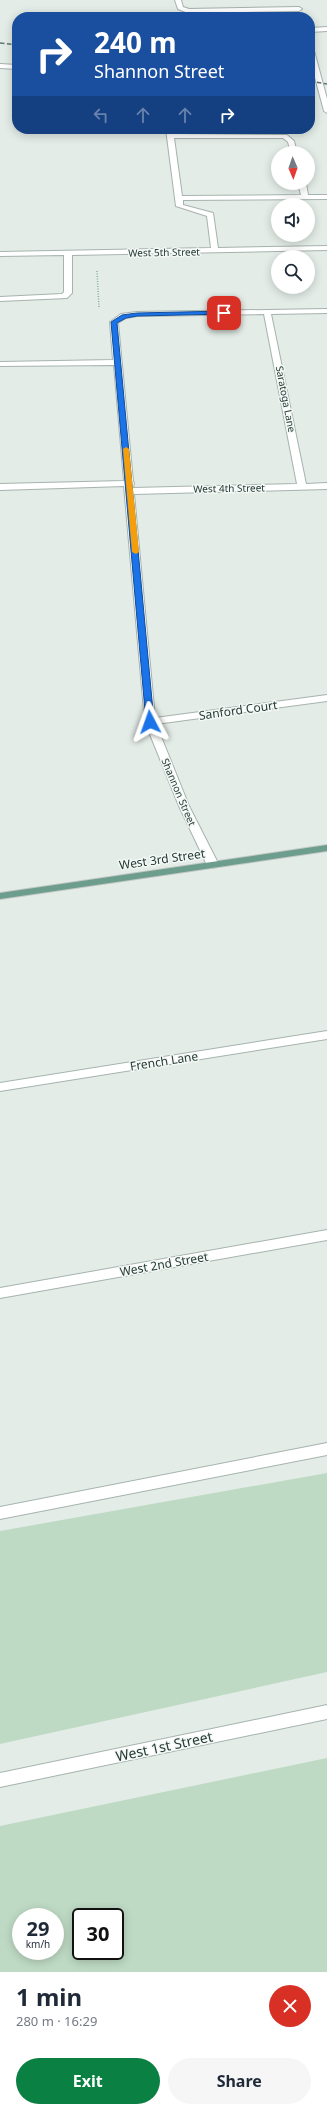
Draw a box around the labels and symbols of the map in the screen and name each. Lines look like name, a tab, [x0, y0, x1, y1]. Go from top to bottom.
north arrow	[271, 146, 315, 190]
street label: West 5th Street	[128, 244, 200, 260]
pin	[207, 296, 241, 330]
street label: Saratoga Lane	[273, 365, 299, 434]
street label: West 4th Street	[193, 480, 265, 496]
street label: Sanford Court	[198, 696, 279, 724]
position arrow	[129, 701, 171, 743]
street label: Shannon Street	[158, 756, 200, 828]
street label: West 3rd Street	[118, 844, 207, 873]
street label: French Lane	[129, 1047, 199, 1075]
street label: West 2nd Street	[119, 1248, 210, 1280]
street label: West 1st Street	[114, 1726, 214, 1766]
speed limit sign: 30	[72, 1908, 124, 1960]

